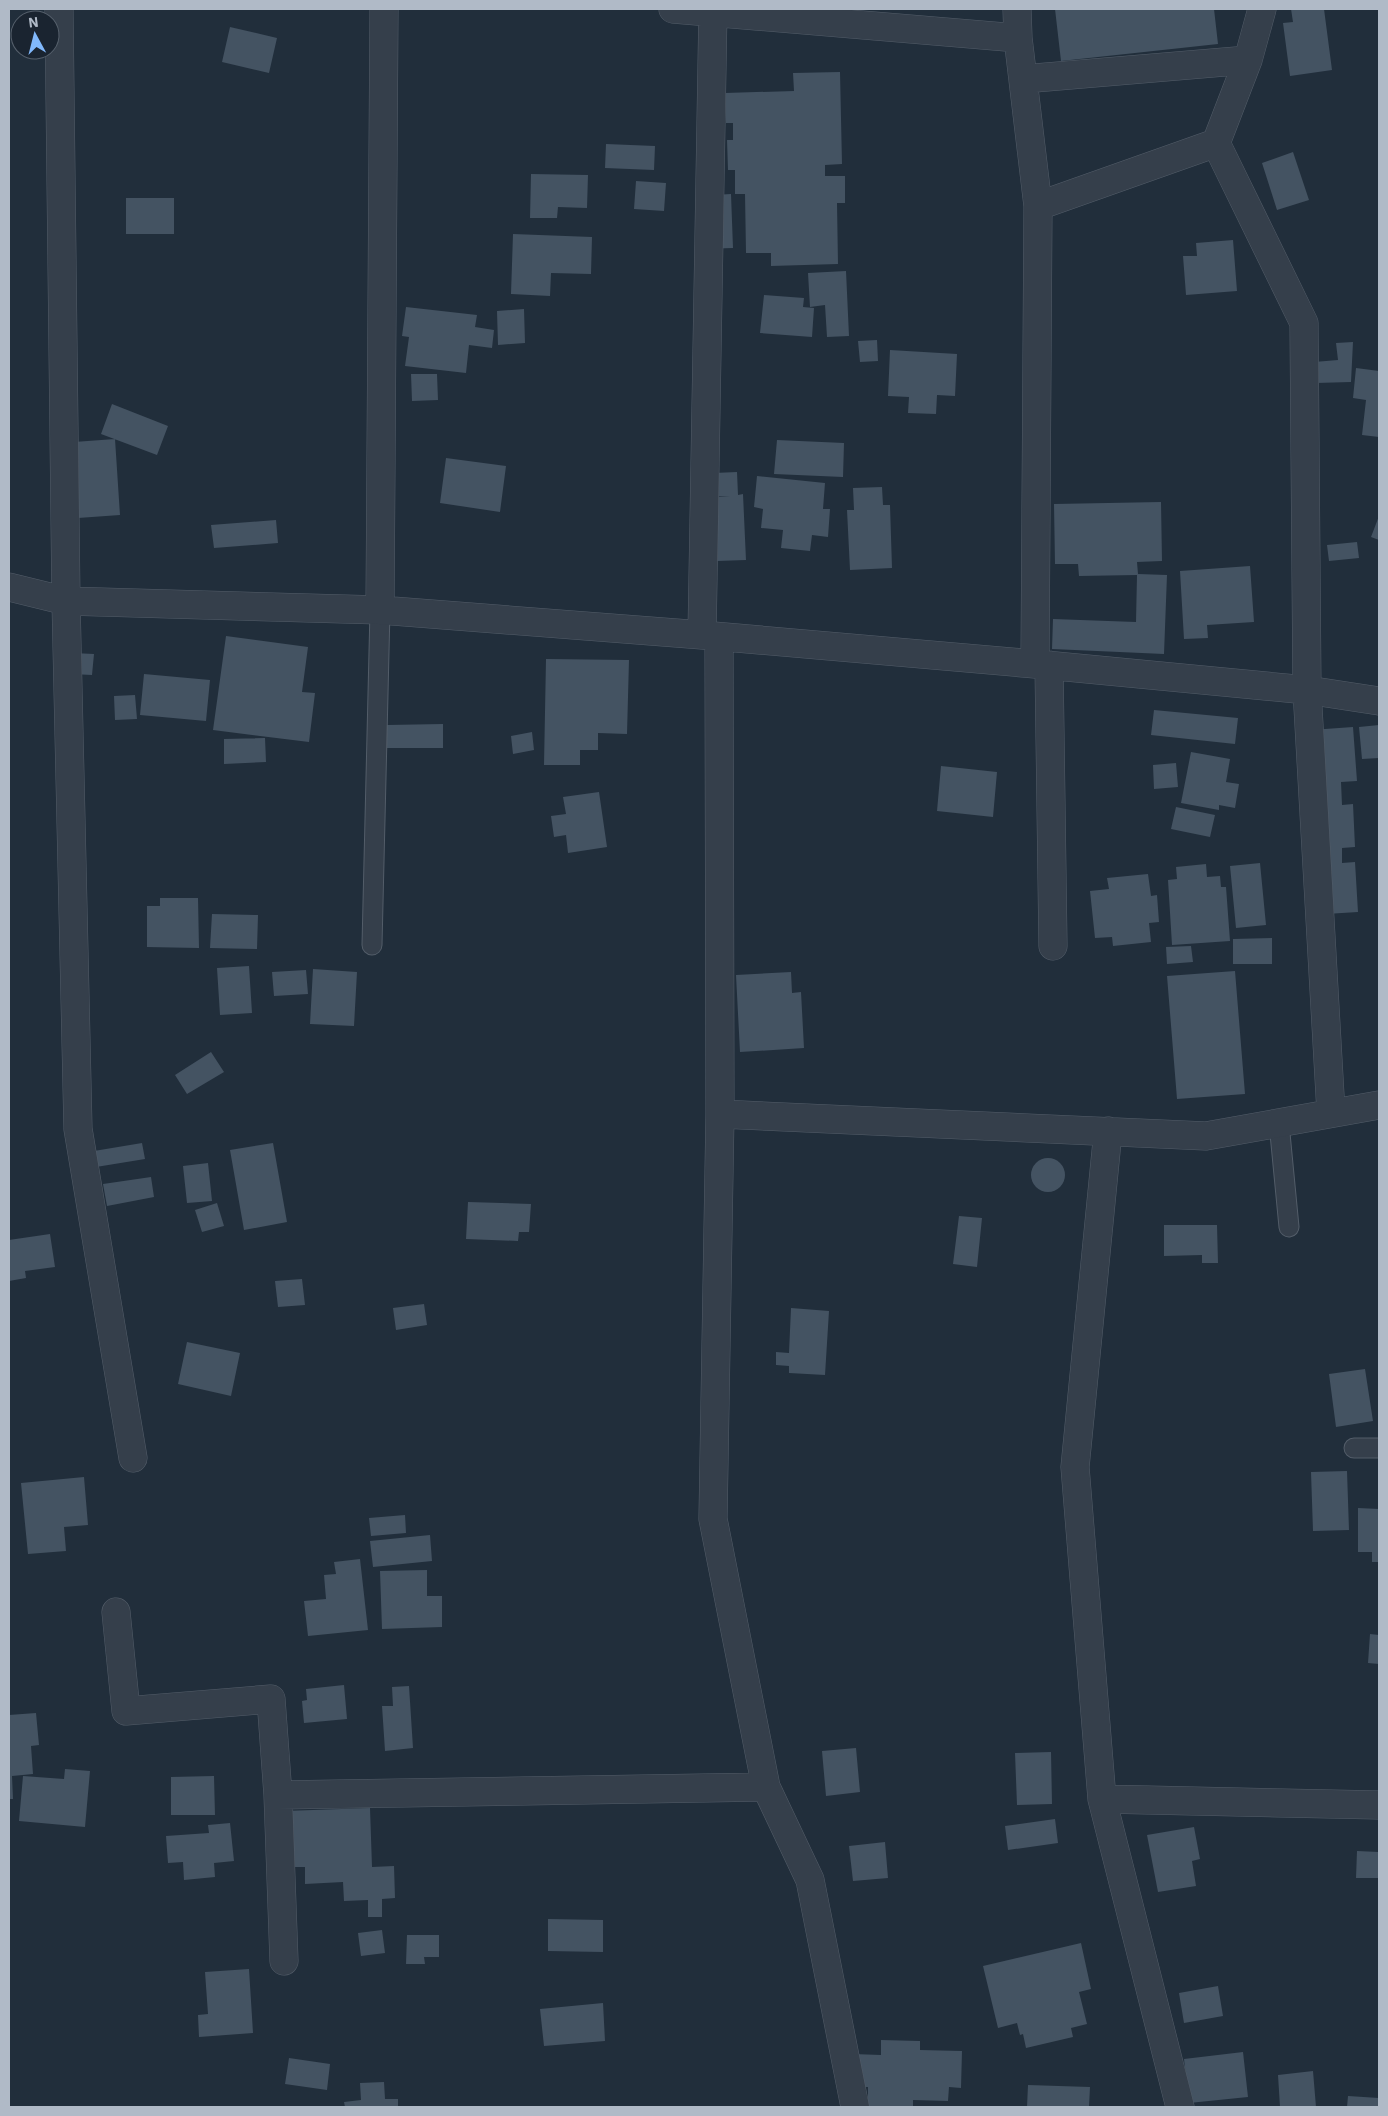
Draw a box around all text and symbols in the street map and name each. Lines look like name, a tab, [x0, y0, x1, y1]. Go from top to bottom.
north arrow	[10, 10, 60, 60]
text: N	[27, 13, 40, 32]

